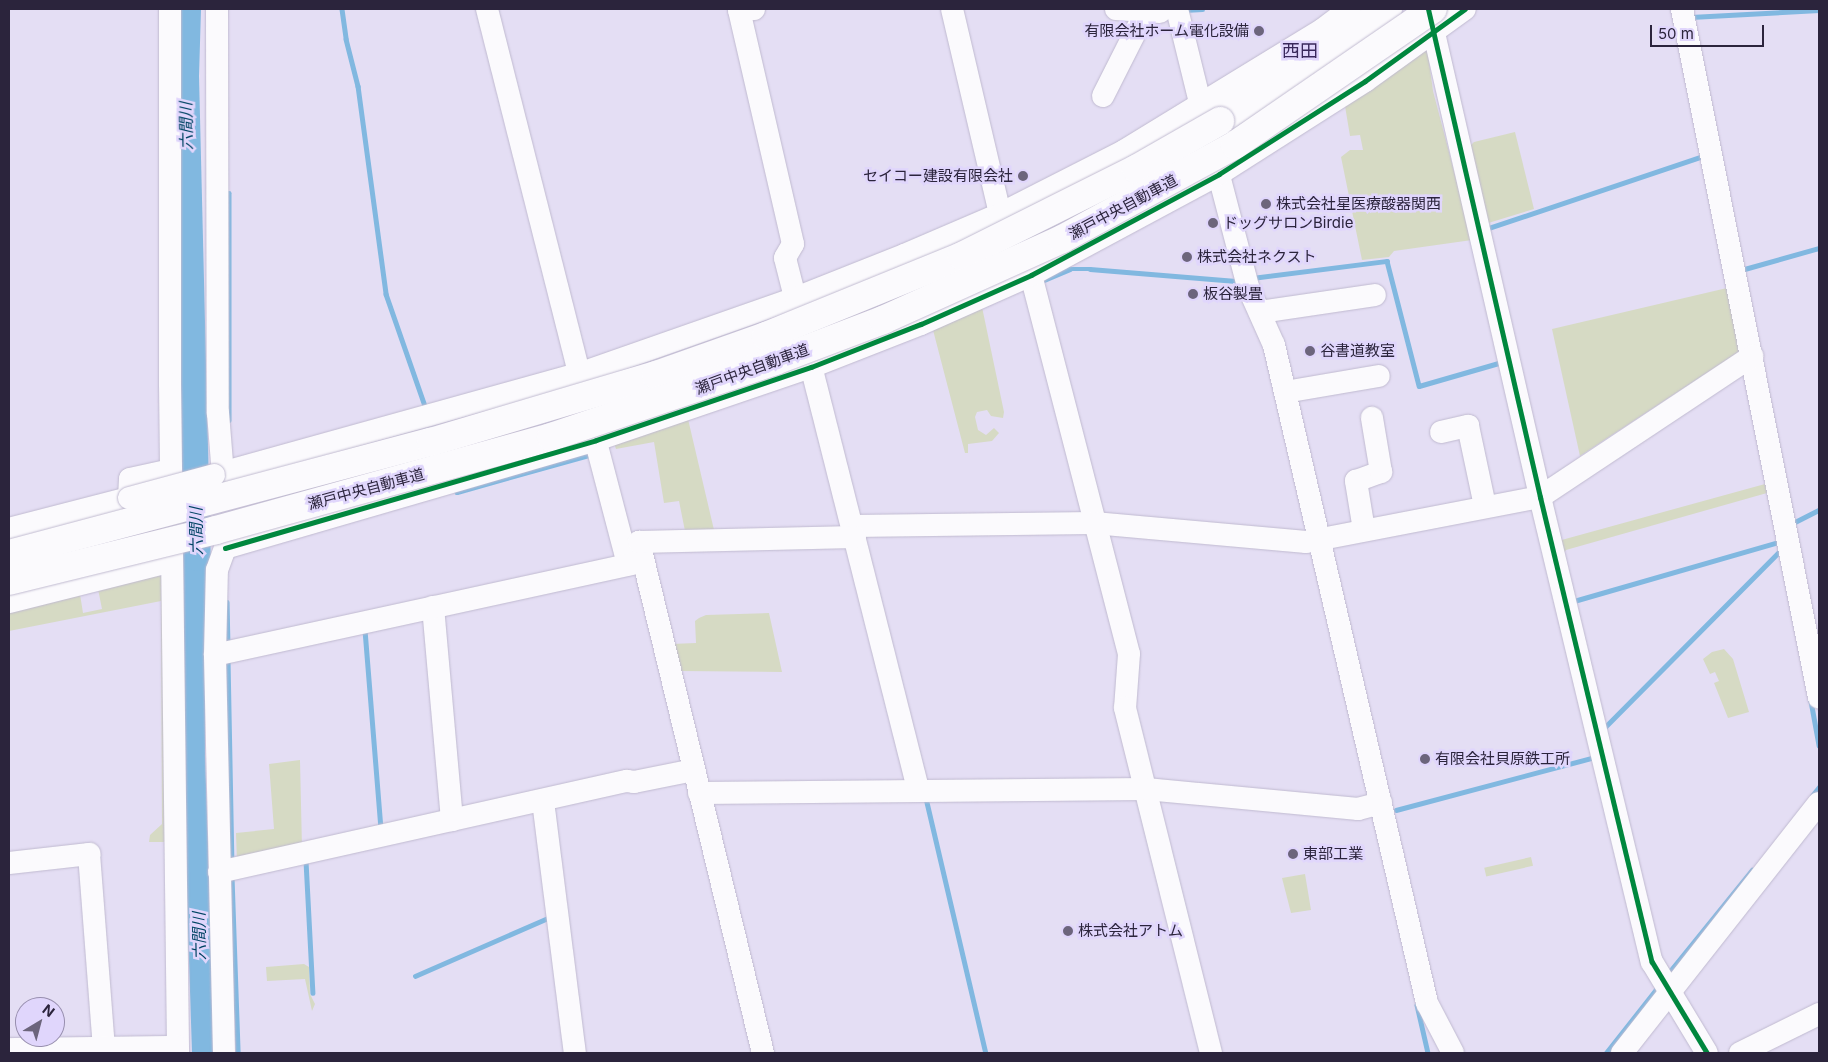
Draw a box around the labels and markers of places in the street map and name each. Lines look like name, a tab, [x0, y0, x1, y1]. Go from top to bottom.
place label: 有限会社ホーム電化設備	[1084, 22, 1249, 40]
marker: 有限会社ホーム電化設備	[1253, 25, 1265, 37]
place label: セイコー建設有限会社	[863, 167, 1013, 185]
marker: セイコー建設有限会社	[1017, 170, 1029, 182]
place label: 株式会社星医療酸器関西	[1276, 195, 1441, 213]
marker: 株式会社星医療酸器関西	[1260, 198, 1272, 210]
place label: ドッグサロンBirdie	[1223, 214, 1353, 232]
marker: ドッグサロンBirdie	[1207, 217, 1219, 229]
place label: 株式会社ネクスト	[1197, 248, 1317, 266]
marker: 株式会社ネクスト	[1181, 251, 1193, 263]
place label: 板谷製畳	[1203, 285, 1263, 303]
marker: 板谷製畳	[1187, 288, 1199, 300]
place label: 谷書道教室	[1320, 342, 1395, 360]
marker: 谷書道教室	[1304, 345, 1316, 357]
place label: 有限会社貝原鉄工所	[1435, 750, 1570, 768]
marker: 有限会社貝原鉄工所	[1419, 753, 1431, 765]
place label: 東部工業	[1303, 845, 1363, 863]
marker: 東部工業	[1287, 848, 1299, 860]
place label: 株式会社アトム	[1078, 922, 1183, 940]
marker: 株式会社アトム	[1062, 925, 1074, 937]

